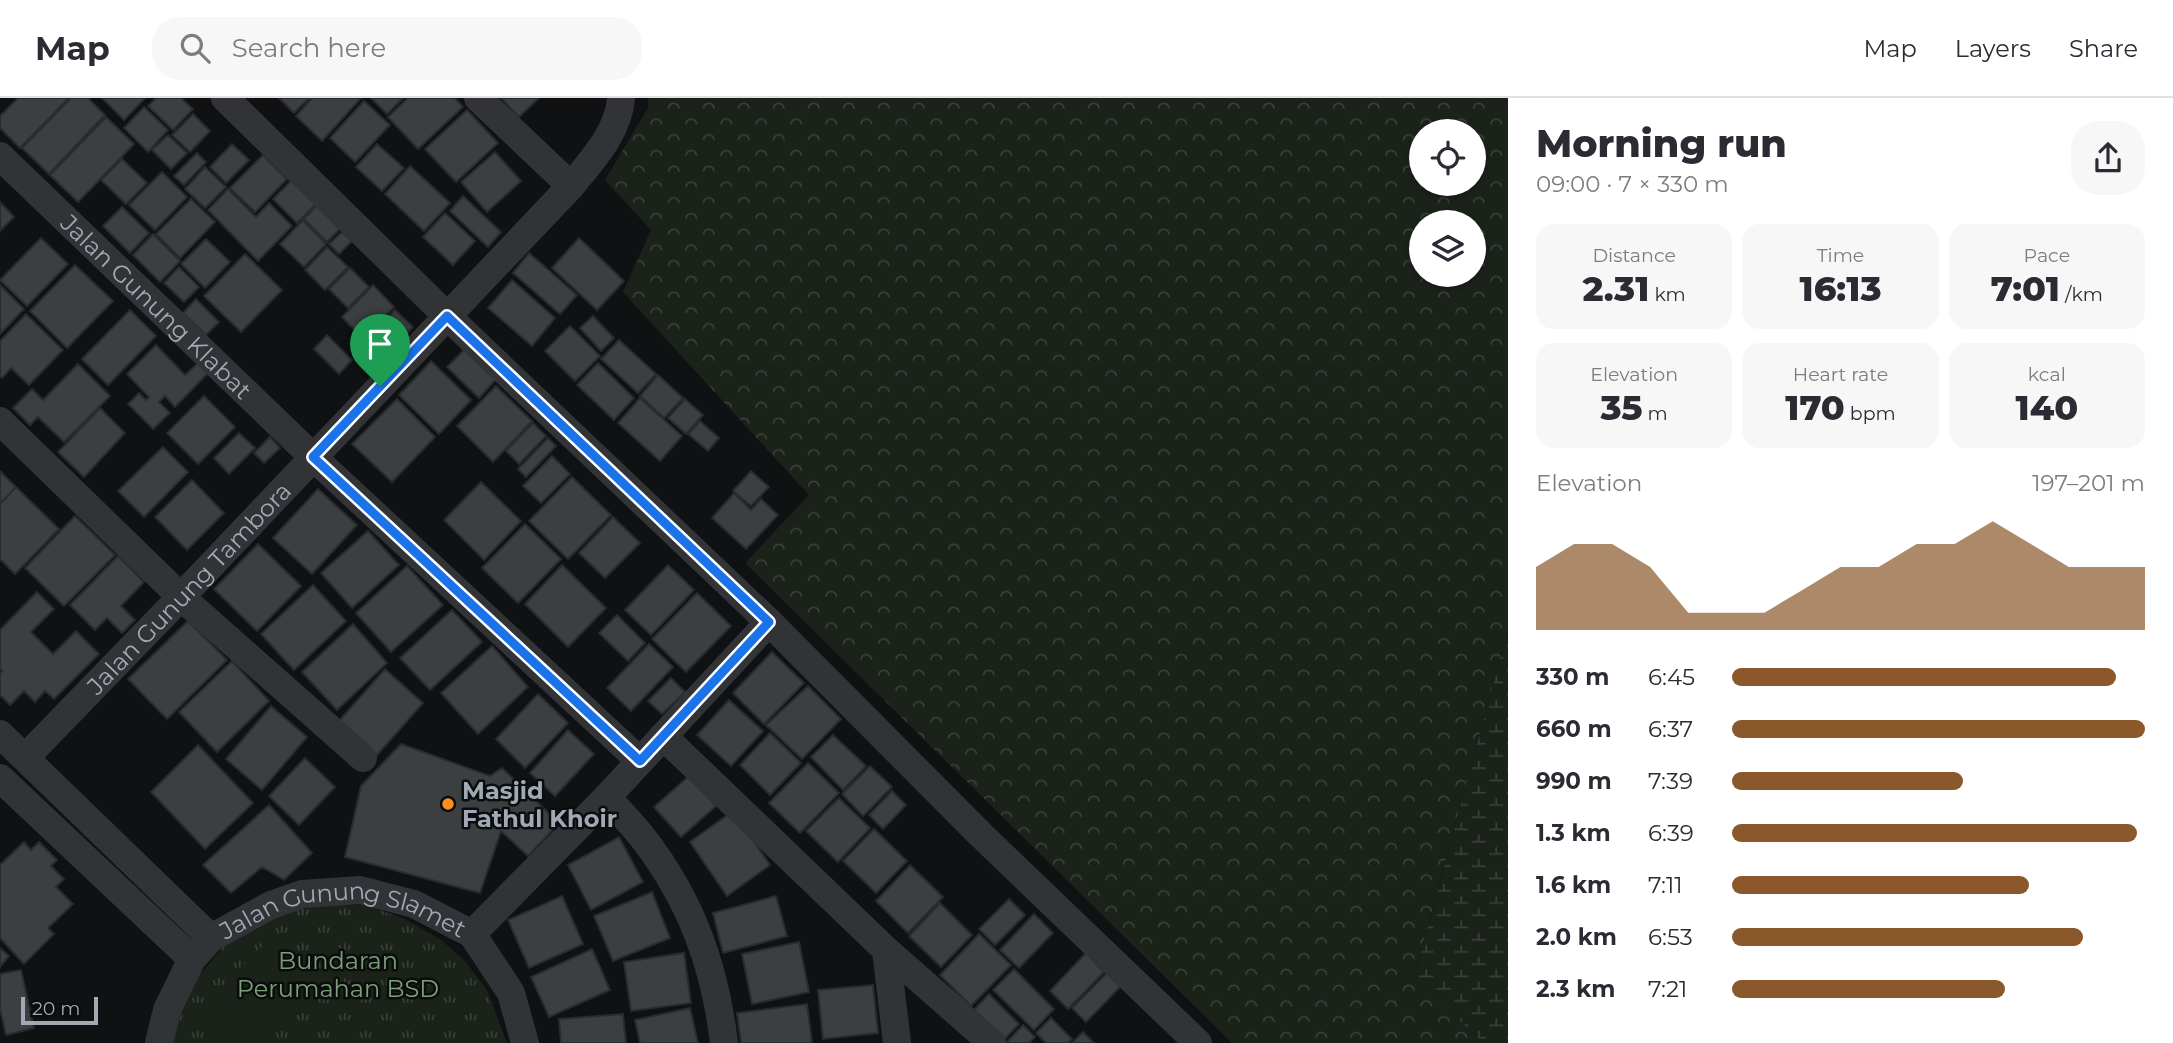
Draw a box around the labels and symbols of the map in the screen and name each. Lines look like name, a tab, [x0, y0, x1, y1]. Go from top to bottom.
street label: Jalan Gunung Klabat	[54, 207, 258, 405]
pin	[350, 314, 410, 386]
street label: Jalan Gunung Tambora	[80, 476, 297, 701]
place label: Masjid Fathul Khoir	[462, 776, 617, 833]
marker: Masjid Fathul Khoir	[440, 796, 456, 812]
text: Jalan Gunung Slamet	[213, 875, 471, 946]
street label: Jalan Gunung Slamet	[212, 924, 472, 952]
park label: Bundaran Perumahan BSD	[237, 946, 439, 1003]
scale bar	[21, 994, 98, 1026]

